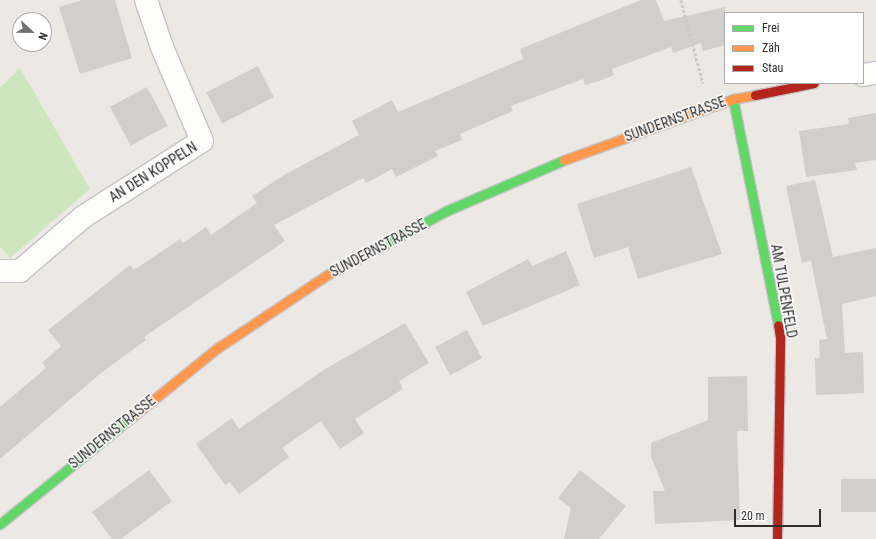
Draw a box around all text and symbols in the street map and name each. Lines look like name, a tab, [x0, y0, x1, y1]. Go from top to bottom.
north arrow	[12, 12, 52, 52]
legend	[724, 12, 864, 84]
text: Frei	[762, 21, 780, 35]
text: N	[35, 31, 50, 42]
text: Zäh	[762, 41, 780, 55]
text: Stau	[762, 61, 783, 75]
street label: SUNDERNSTRASSE	[622, 93, 728, 145]
street label: AN DEN KOPPELN	[106, 138, 200, 206]
street label: SUNDERNSTRASSE	[327, 216, 429, 280]
street label: AM TULPENFELD	[767, 243, 801, 339]
street label: SUNDERNSTRASSE	[65, 392, 159, 472]
scale bar	[736, 501, 823, 527]
text: 20 m	[741, 509, 765, 523]

